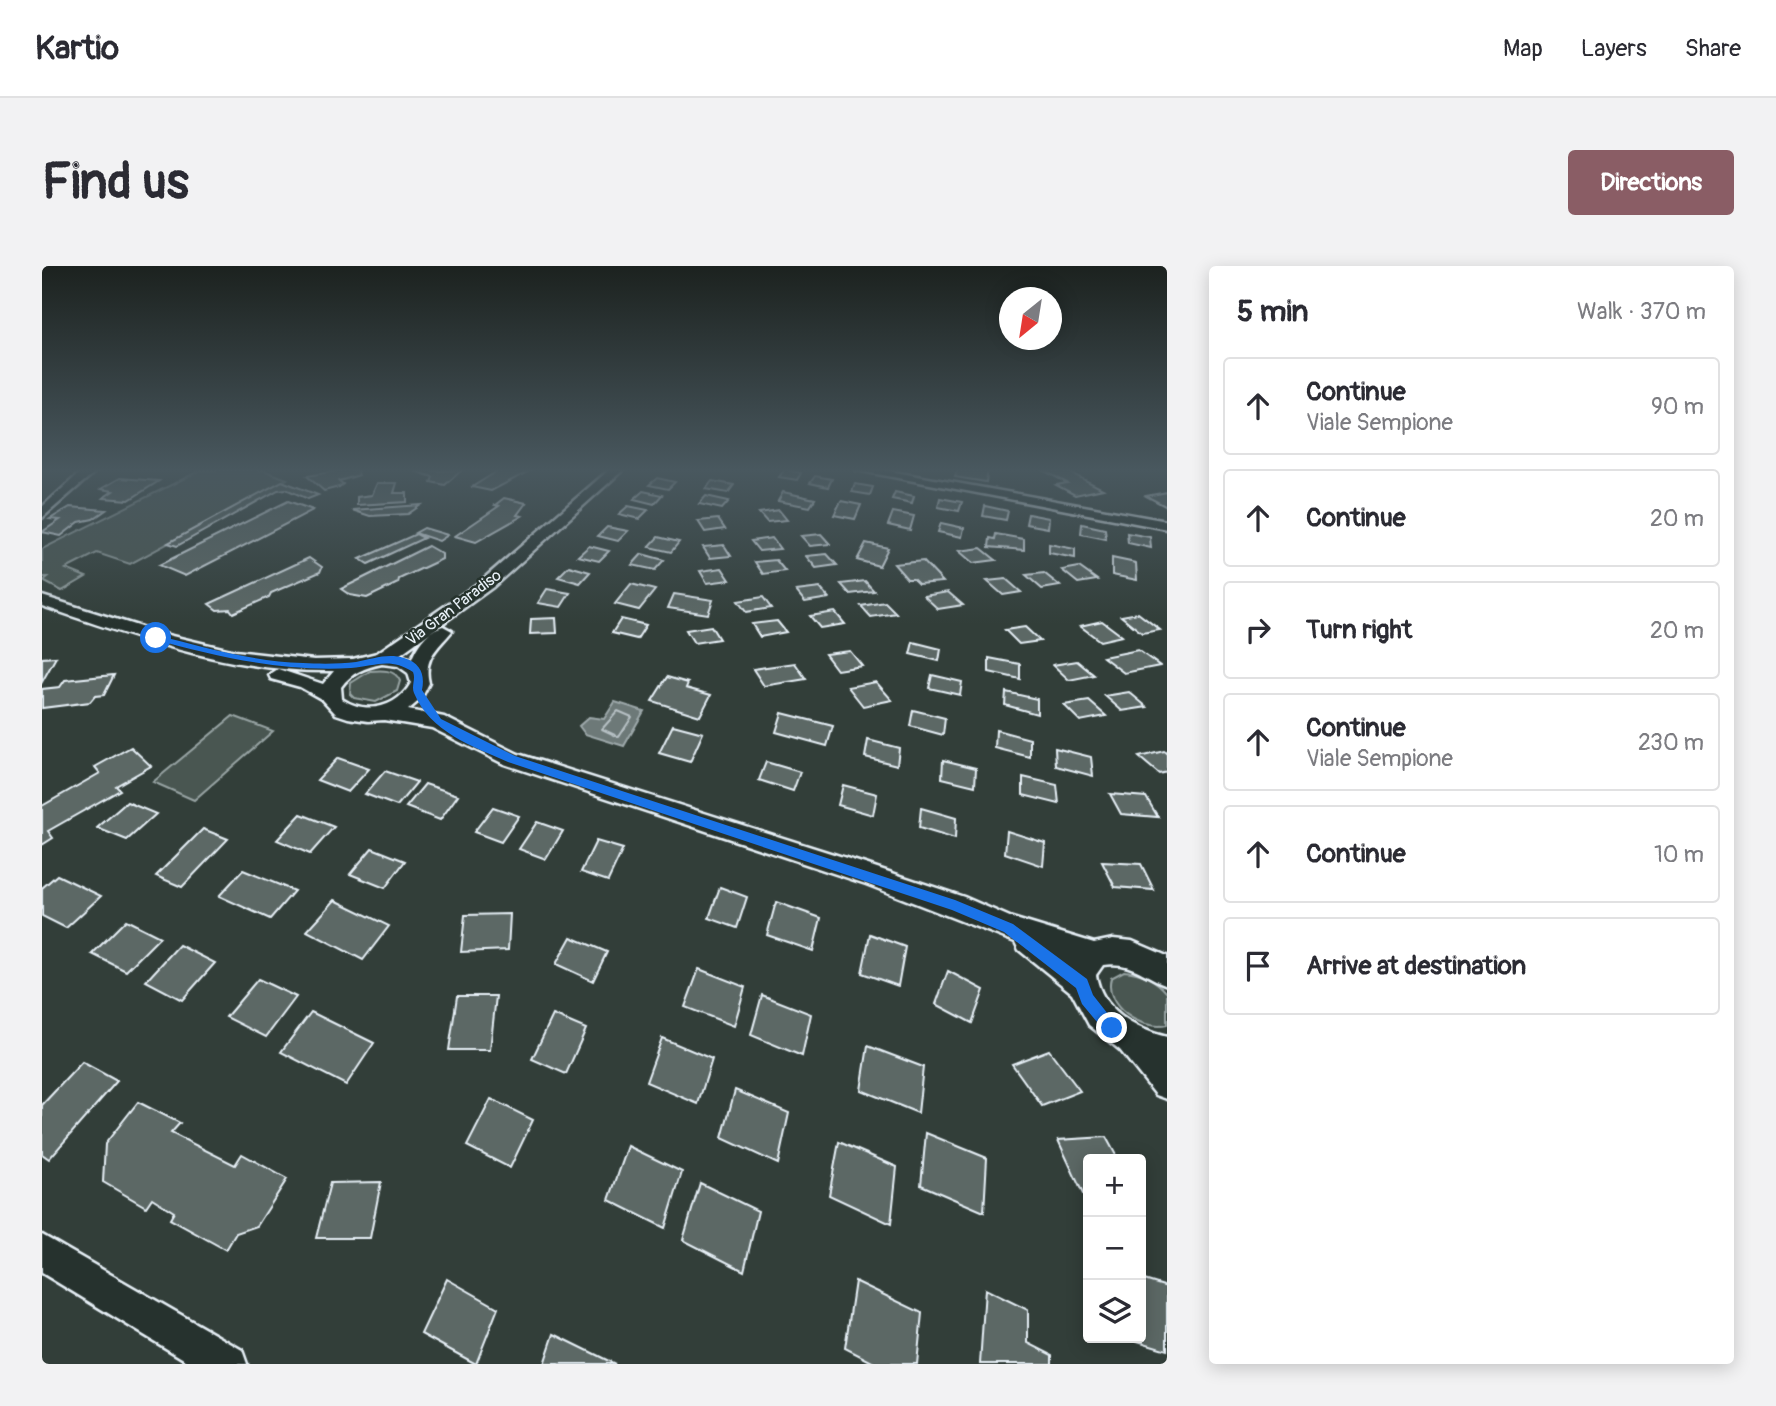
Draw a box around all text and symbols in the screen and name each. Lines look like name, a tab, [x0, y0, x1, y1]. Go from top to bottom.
text: Kartio	[35, 28, 119, 69]
text: Map	[1503, 34, 1543, 63]
text: Layers	[1581, 34, 1647, 63]
text: Share	[1685, 34, 1741, 63]
button: Directions	[1568, 150, 1734, 215]
text: Find us	[42, 152, 189, 213]
north arrow	[999, 287, 1062, 350]
text: 5 min	[1237, 293, 1308, 330]
text: Walk · 370 m	[1577, 297, 1706, 326]
text: Continue	[1306, 376, 1406, 408]
icon: ahead	[1239, 387, 1277, 425]
text: 90 m	[1651, 392, 1704, 421]
text: Viale Sempione	[1306, 408, 1453, 437]
icon: ahead	[1239, 499, 1277, 537]
text: Continue	[1306, 502, 1406, 534]
text: 20 m	[1650, 504, 1704, 533]
street label: Via Gran Paradiso	[402, 565, 506, 650]
icon: right	[1239, 611, 1277, 649]
text: Turn right	[1306, 614, 1412, 646]
text: 20 m	[1650, 616, 1704, 645]
route start	[140, 622, 171, 653]
text: Continue	[1306, 712, 1406, 744]
icon: ahead	[1239, 723, 1277, 761]
text: 230 m	[1638, 728, 1704, 757]
text: Viale Sempione	[1306, 744, 1453, 773]
icon: ahead	[1239, 835, 1277, 873]
text: Continue	[1306, 838, 1406, 870]
text: 10 m	[1654, 840, 1704, 869]
icon: arrive	[1239, 947, 1277, 985]
text: Arrive at destination	[1306, 950, 1526, 982]
route end	[1096, 1012, 1127, 1043]
map controls	[1083, 1154, 1146, 1343]
button: +	[1083, 1154, 1146, 1217]
button: −	[1083, 1217, 1146, 1280]
button: layers	[1083, 1280, 1146, 1343]

